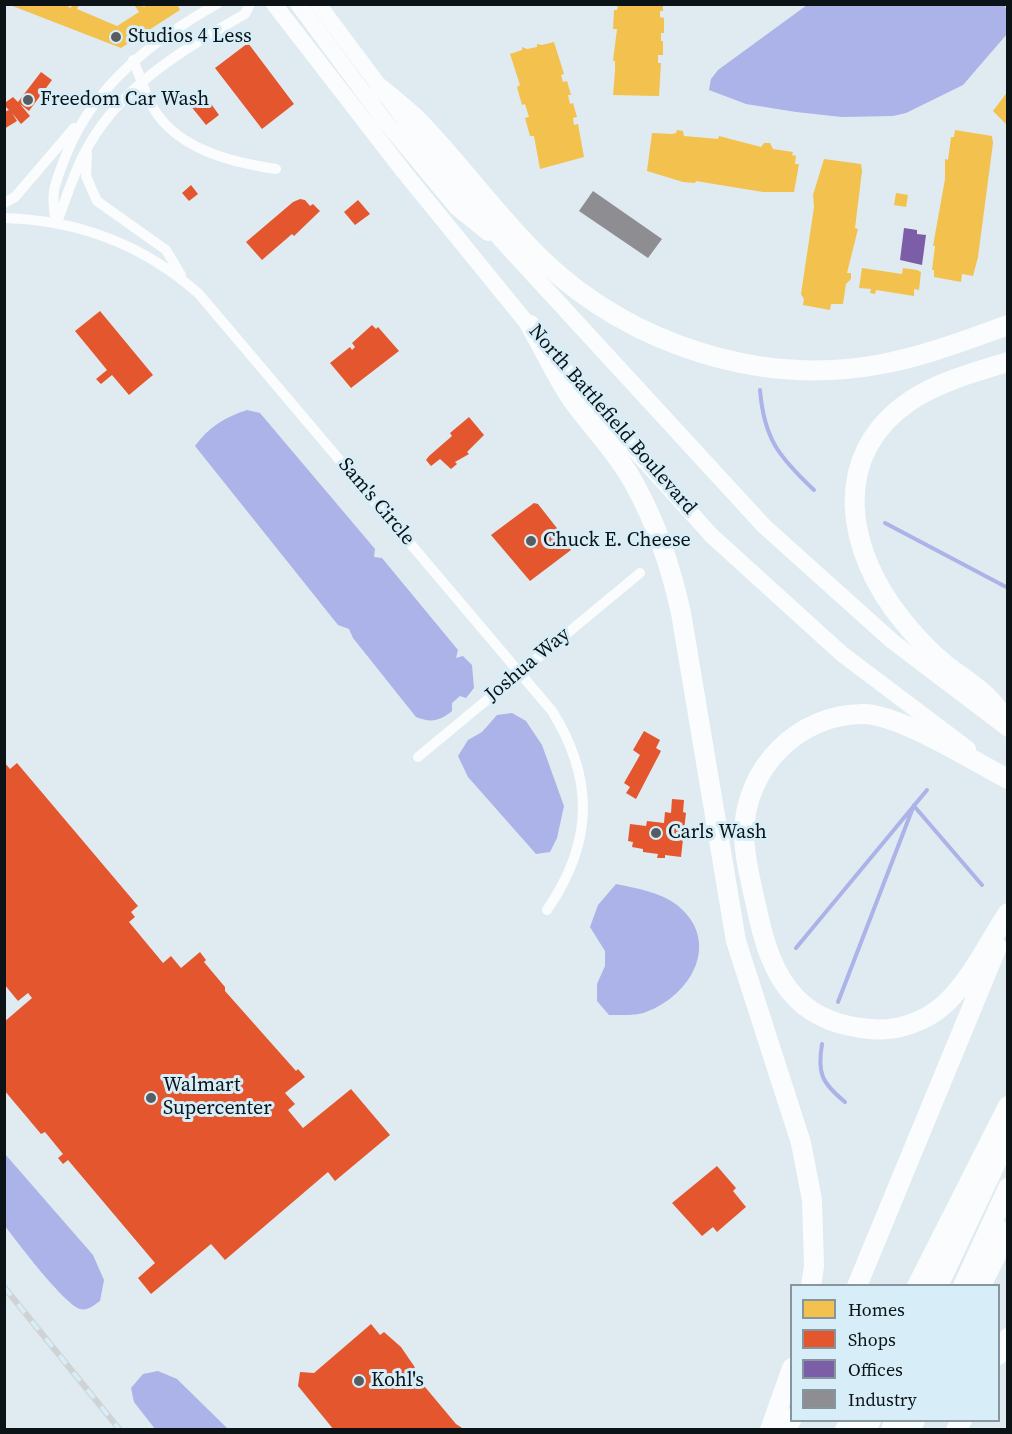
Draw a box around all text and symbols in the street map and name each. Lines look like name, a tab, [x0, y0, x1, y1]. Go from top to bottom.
place label: Studios 4 Less	[128, 25, 252, 49]
marker: Studios 4 Less	[109, 30, 123, 44]
place label: Freedom Car Wash	[40, 88, 209, 112]
marker: Freedom Car Wash	[21, 93, 35, 107]
street label: North Battlefield Boulevard	[523, 320, 701, 520]
street label: Sam's Circle	[333, 454, 419, 550]
place label: Chuck E. Cheese	[543, 529, 691, 553]
marker: Chuck E. Cheese	[524, 534, 538, 548]
street label: Joshua Way	[481, 623, 575, 707]
place label: Carls Wash	[668, 821, 767, 845]
marker: Carls Wash	[649, 826, 663, 840]
place label: Walmart Supercenter	[163, 1074, 272, 1121]
marker: Walmart Supercenter	[144, 1091, 158, 1105]
legend	[790, 1284, 1000, 1422]
text: Homes	[848, 1297, 905, 1322]
text: Shops	[848, 1327, 896, 1352]
text: Offices	[848, 1357, 903, 1382]
place label: Kohl's	[371, 1369, 424, 1393]
marker: Kohl's	[352, 1374, 366, 1388]
text: Industry	[848, 1387, 917, 1412]

